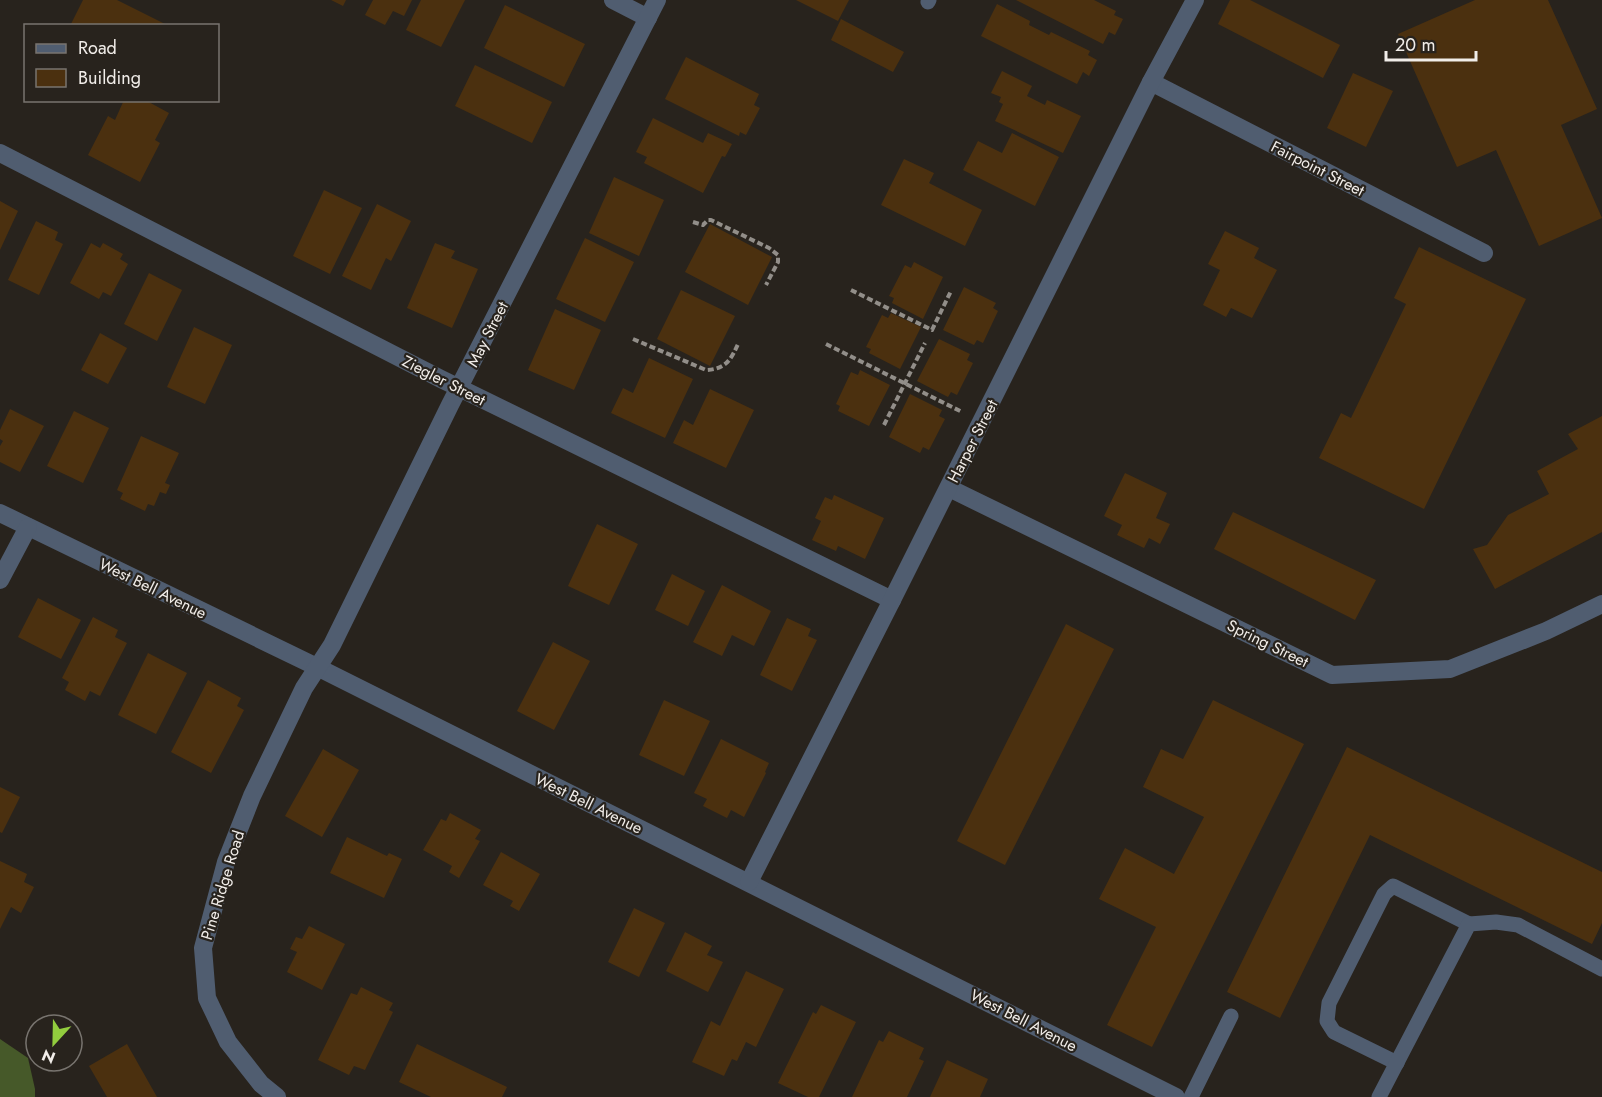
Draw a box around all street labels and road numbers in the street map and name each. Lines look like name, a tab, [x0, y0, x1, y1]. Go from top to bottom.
street label: Fairpoint Street	[1267, 135, 1369, 202]
street label: May Street	[461, 297, 514, 371]
street label: Ziegler Street	[398, 350, 490, 411]
street label: Harper Street	[942, 396, 1003, 487]
street label: West Bell Avenue	[95, 552, 210, 624]
street label: Spring Street	[1223, 614, 1313, 673]
street label: West Bell Avenue	[531, 767, 646, 839]
street label: Pine Ridge Road	[195, 828, 250, 943]
street label: West Bell Avenue	[966, 984, 1081, 1057]

